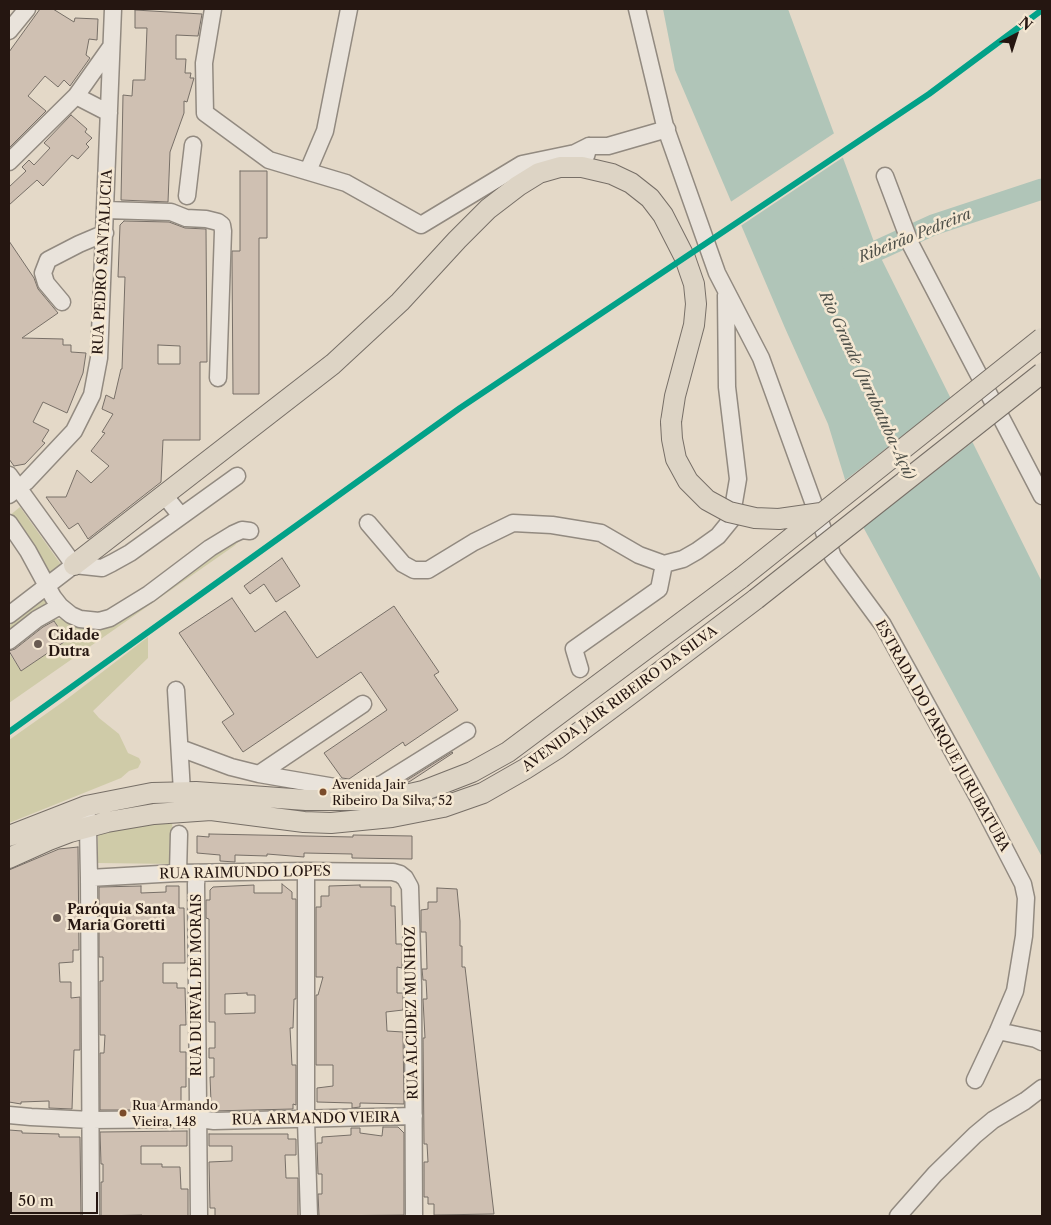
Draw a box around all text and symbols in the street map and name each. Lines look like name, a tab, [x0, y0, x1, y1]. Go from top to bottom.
north arrow	[991, 10, 1041, 60]
text: N	[1015, 13, 1036, 34]
street label: RUA PEDRO SANTALUCIA	[90, 169, 116, 355]
water label: Ribeirão Pedreira	[856, 205, 974, 267]
water label: Rio Grande (Jurubatuba-Açú)	[815, 289, 919, 483]
street label: ESTRADA DO PARQUE JURUBATUBA	[871, 617, 1013, 855]
street label: AVENIDA JAIR RIBEIRO DA SILVA	[519, 623, 721, 775]
place label: Cidade Dutra	[48, 628, 99, 660]
marker: Cidade Dutra	[32, 638, 44, 650]
place label: Avenida Jair Ribeiro Da Silva, 52	[332, 777, 453, 808]
marker: Avenida Jair Ribeiro Da Silva, 52	[318, 787, 328, 797]
street label: RUA RAIMUNDO LOPES	[159, 863, 331, 883]
street label: RUA DURVAL DE MORAIS	[189, 894, 205, 1076]
place label: Paróquia Santa Maria Goretti	[67, 902, 175, 934]
marker: Paróquia Santa Maria Goretti	[51, 912, 63, 924]
street label: RUA ALCIDEZ MUNHOZ	[402, 926, 422, 1100]
place label: Rua Armando Vieira, 148	[132, 1098, 218, 1129]
marker: Rua Armando Vieira, 148	[118, 1108, 128, 1118]
street label: RUA ARMANDO VIEIRA	[231, 1109, 401, 1129]
scale bar	[12, 1182, 100, 1214]
text: 50 m	[18, 1191, 54, 1210]

